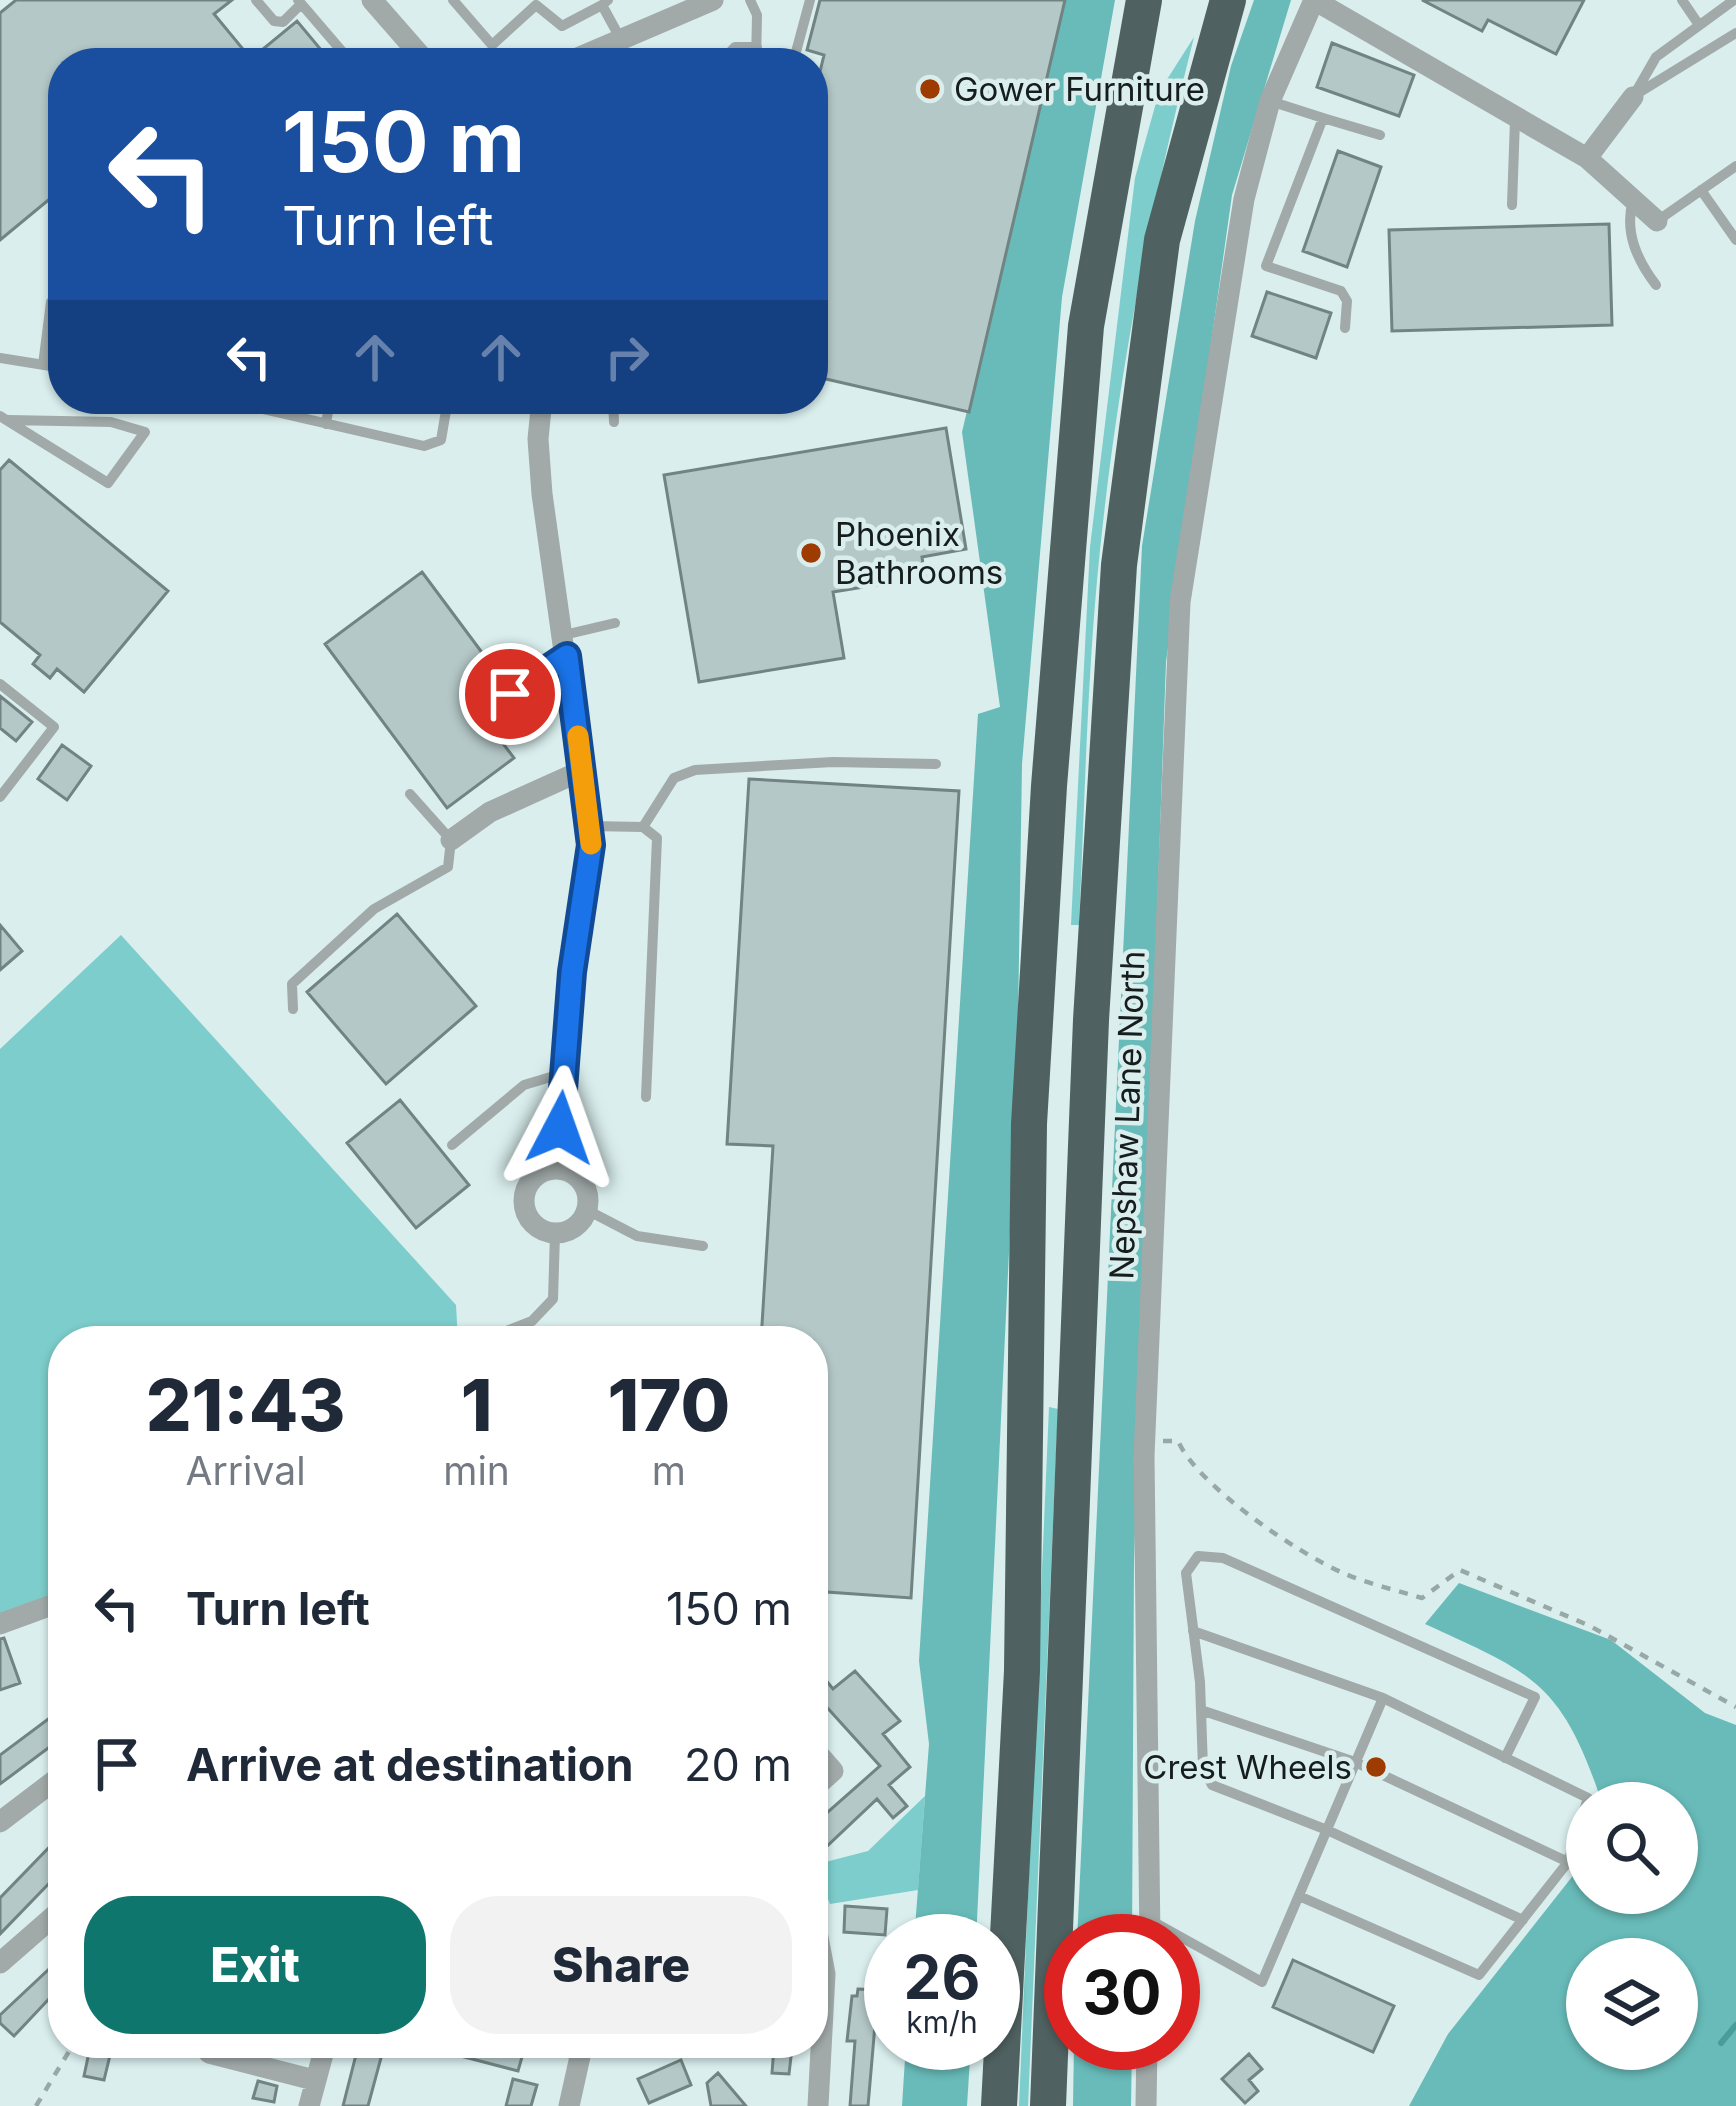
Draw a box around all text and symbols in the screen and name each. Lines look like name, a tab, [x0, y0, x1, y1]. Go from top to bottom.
place label: Gower Furniture	[954, 69, 1205, 109]
marker: Gower Furniture	[917, 76, 943, 102]
text: 150 m	[282, 91, 525, 192]
icon: left	[84, 96, 240, 252]
text: Turn left	[282, 193, 493, 258]
icon: left	[216, 324, 282, 390]
icon: ahead	[342, 324, 408, 390]
icon: ahead	[468, 324, 534, 390]
icon: right	[594, 324, 660, 390]
place label: Phoenix Bathrooms	[835, 514, 1003, 592]
marker: Phoenix Bathrooms	[798, 540, 824, 566]
pin	[459, 643, 561, 745]
icon: arrive	[477, 661, 543, 727]
street label: Nepshaw Lane North	[1101, 950, 1153, 1280]
position arrow	[497, 1065, 623, 1191]
text: 21:43	[146, 1361, 346, 1448]
text: 1	[461, 1361, 492, 1448]
text: 170	[608, 1361, 730, 1448]
text: Arrival	[186, 1447, 306, 1494]
text: min	[443, 1447, 510, 1494]
text: m	[652, 1447, 686, 1494]
icon: left	[84, 1575, 150, 1641]
text: Turn left	[186, 1581, 370, 1636]
text: 150 m	[666, 1581, 792, 1636]
icon: arrive	[84, 1731, 150, 1797]
text: Arrive at destination	[186, 1737, 633, 1792]
text: 20 m	[684, 1737, 792, 1792]
place label: Crest Wheels	[1143, 1747, 1352, 1787]
marker: Crest Wheels	[1363, 1754, 1389, 1780]
map controls	[1566, 1782, 1698, 2070]
button: search	[1566, 1782, 1698, 1914]
button: Exit	[84, 1896, 426, 2034]
button: Share	[450, 1896, 792, 2034]
speed limit sign: 30	[1044, 1914, 1200, 2070]
button: layers	[1566, 1938, 1698, 2070]
text: 26	[904, 1941, 980, 2013]
text: km/h	[906, 2004, 978, 2040]

